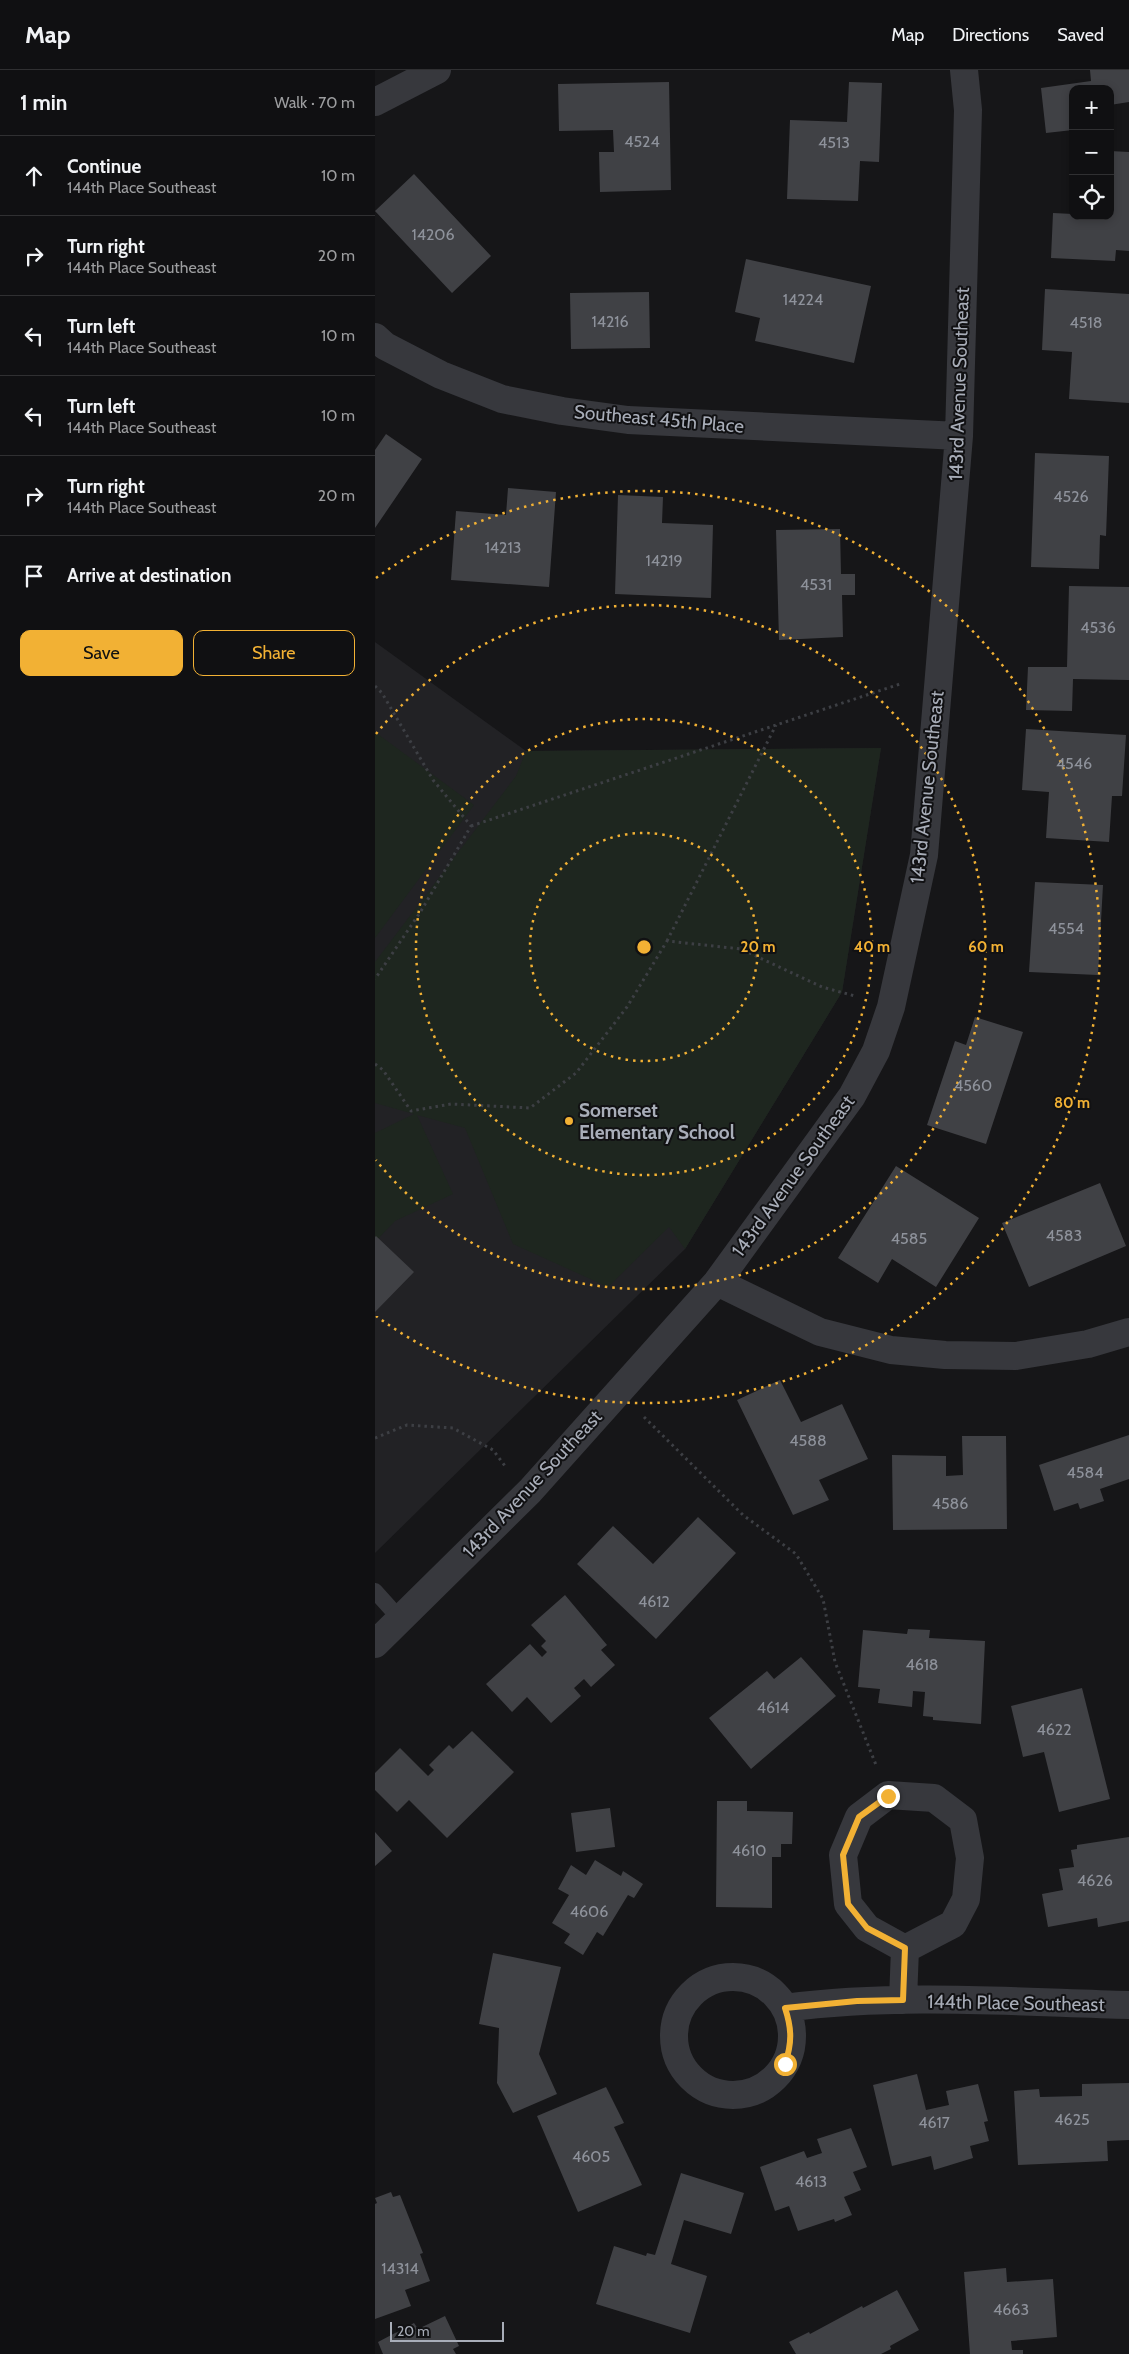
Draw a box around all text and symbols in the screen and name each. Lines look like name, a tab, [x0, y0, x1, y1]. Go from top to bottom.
text: Map	[25, 20, 71, 49]
text: Map	[891, 24, 924, 46]
text: Directions	[952, 24, 1029, 46]
text: Saved	[1057, 24, 1104, 46]
map controls	[1069, 85, 1114, 220]
button: +	[1069, 85, 1114, 130]
text: 1 min	[20, 90, 67, 115]
text: Walk · 70 m	[274, 93, 355, 112]
button: −	[1069, 130, 1114, 175]
house number: 4524	[624, 132, 660, 151]
house number: 4513	[818, 133, 850, 152]
text: Continue	[67, 155, 141, 178]
icon: ahead	[20, 162, 48, 190]
text: 10 m	[321, 166, 355, 185]
button: locate	[1069, 175, 1114, 220]
text: 144th Place Southeast	[67, 178, 216, 197]
house number: 14206	[411, 225, 455, 244]
text: Turn right	[67, 235, 145, 258]
icon: right	[20, 242, 48, 270]
text: 20 m	[318, 246, 355, 265]
text: 144th Place Southeast	[67, 258, 216, 277]
street label: 143rd Avenue Southeast	[944, 286, 974, 481]
house number: 14224	[783, 290, 823, 309]
house number: 14216	[591, 312, 629, 331]
house number: 4518	[1070, 313, 1102, 332]
text: Turn left	[67, 315, 135, 338]
icon: left	[20, 322, 48, 350]
text: 10 m	[321, 326, 355, 345]
text: 144th Place Southeast	[67, 338, 216, 357]
text: Turn left	[67, 395, 135, 418]
street label: Southeast 45th Place	[573, 400, 745, 438]
icon: left	[20, 402, 48, 430]
text: 10 m	[321, 406, 355, 425]
text: 144th Place Southeast	[67, 418, 216, 437]
text: Turn right	[67, 475, 145, 498]
icon: right	[20, 482, 48, 510]
text: 20 m	[318, 486, 355, 505]
house number: 4526	[1053, 487, 1089, 506]
text: 144th Place Southeast	[67, 498, 216, 517]
house number: 14213	[485, 538, 521, 557]
house number: 14219	[645, 551, 683, 570]
icon: arrive	[20, 562, 48, 590]
text: Arrive at destination	[67, 564, 231, 587]
house number: 4531	[800, 575, 832, 594]
house number: 4536	[1080, 618, 1116, 637]
button: Save	[20, 630, 183, 676]
button: Share	[193, 630, 355, 676]
street label: 143rd Avenue Southeast	[905, 689, 949, 885]
house number: 4546	[1056, 754, 1092, 773]
house number: 4554	[1048, 919, 1084, 938]
centre of rings	[635, 938, 653, 956]
text: 20 m	[741, 938, 775, 956]
text: 40 m	[854, 938, 890, 956]
text: 60 m	[968, 938, 1004, 956]
house number: 4560	[954, 1076, 992, 1095]
street label: 143rd Avenue Southeast	[727, 1090, 860, 1261]
text: 80 m	[1054, 1094, 1090, 1112]
place label: Somerset Elementary School	[579, 1099, 735, 1144]
marker: Somerset Elementary School	[563, 1115, 575, 1127]
house number: 4583	[1046, 1226, 1082, 1245]
house number: 4585	[891, 1229, 927, 1248]
street label: 143rd Avenue Southeast	[457, 1405, 607, 1563]
house number: 4588	[789, 1431, 827, 1450]
house number: 4584	[1067, 1463, 1103, 1482]
house number: 4586	[932, 1494, 968, 1513]
house number: 4612	[638, 1592, 670, 1611]
house number: 4618	[905, 1655, 939, 1674]
house number: 4614	[757, 1698, 789, 1717]
house number: 4622	[1036, 1720, 1072, 1739]
route end	[877, 1785, 900, 1808]
house number: 4610	[732, 1841, 766, 1860]
house number: 4626	[1077, 1871, 1113, 1890]
house number: 4606	[570, 1902, 608, 1921]
street label: 144th Place Southeast	[927, 1990, 1105, 2016]
route start	[774, 2053, 797, 2076]
house number: 4625	[1054, 2110, 1090, 2129]
house number: 4617	[918, 2113, 950, 2132]
house number: 4605	[572, 2147, 610, 2166]
house number: 4613	[795, 2172, 827, 2191]
house number: 14314	[381, 2259, 419, 2278]
house number: 4663	[993, 2300, 1029, 2319]
scale bar	[390, 2319, 504, 2342]
text: 20 m	[397, 2322, 430, 2340]

